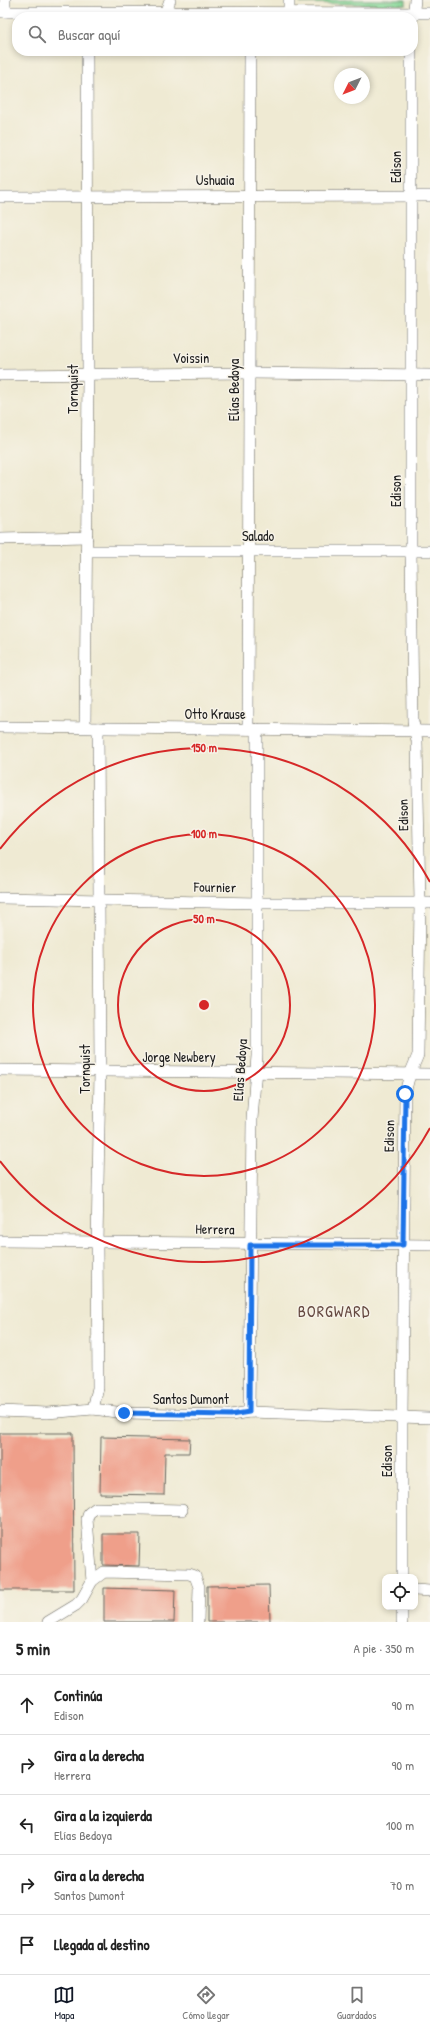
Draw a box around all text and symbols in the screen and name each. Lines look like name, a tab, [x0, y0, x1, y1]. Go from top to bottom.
search box	[12, 12, 418, 56]
icon: search	[26, 23, 48, 45]
text: Buscar aquí	[58, 24, 121, 45]
north arrow	[334, 68, 370, 104]
street label: Edison	[386, 151, 405, 183]
street label: Ushuaia	[196, 170, 235, 189]
street label: Voissin	[173, 348, 209, 367]
street label: Elías Bedoya	[224, 358, 244, 421]
street label: Tornquist	[63, 364, 83, 414]
street label: Edison	[386, 475, 405, 507]
street label: Salado	[242, 526, 274, 545]
street label: Otto Krause	[184, 704, 246, 723]
text: 150 m	[191, 739, 217, 756]
street label: Edison	[393, 799, 412, 831]
text: 100 m	[191, 825, 217, 842]
street label: Fournier	[193, 877, 237, 896]
text: 50 m	[193, 910, 215, 927]
centre of rings	[197, 998, 211, 1012]
street label: Elías Bedoya	[228, 1038, 252, 1102]
street label: Tornquist	[75, 1044, 95, 1094]
street label: Jorge Newbery	[142, 1047, 216, 1067]
route start	[396, 1085, 414, 1103]
street label: Edison	[379, 1120, 398, 1152]
street label: Herrera	[195, 1219, 235, 1238]
district label: BORGWARD	[298, 1300, 370, 1322]
street label: Santos Dumont	[153, 1389, 229, 1408]
route end	[115, 1404, 133, 1422]
street label: Edison	[377, 1445, 396, 1477]
map controls	[382, 1574, 418, 1610]
button: locate	[382, 1574, 418, 1610]
text: 5 min	[16, 1637, 50, 1660]
text: A pie · 350 m	[353, 1639, 414, 1657]
text: Continúa	[54, 1685, 102, 1706]
icon: ahead	[16, 1694, 38, 1716]
text: 90 m	[392, 1696, 414, 1714]
text: Edison	[54, 1706, 84, 1724]
text: Gira a la derecha	[54, 1745, 144, 1766]
icon: right	[16, 1754, 38, 1776]
text: 90 m	[392, 1756, 414, 1774]
text: Herrera	[54, 1766, 91, 1784]
text: Gira a la izquierda	[54, 1805, 152, 1826]
icon: left	[16, 1814, 38, 1836]
text: 100 m	[386, 1816, 414, 1834]
text: Elías Bedoya	[54, 1826, 112, 1844]
text: Gira a la derecha	[54, 1865, 144, 1886]
icon: right	[16, 1874, 38, 1896]
text: 70 m	[390, 1876, 414, 1894]
text: Santos Dumont	[54, 1886, 124, 1904]
icon: arrive	[16, 1934, 38, 1956]
text: Llegada al destino	[54, 1934, 150, 1955]
tab: Mapa	[53, 1984, 75, 2022]
tab: Cómo llegar	[182, 1984, 230, 2022]
tab: Guardados	[337, 1984, 377, 2022]

